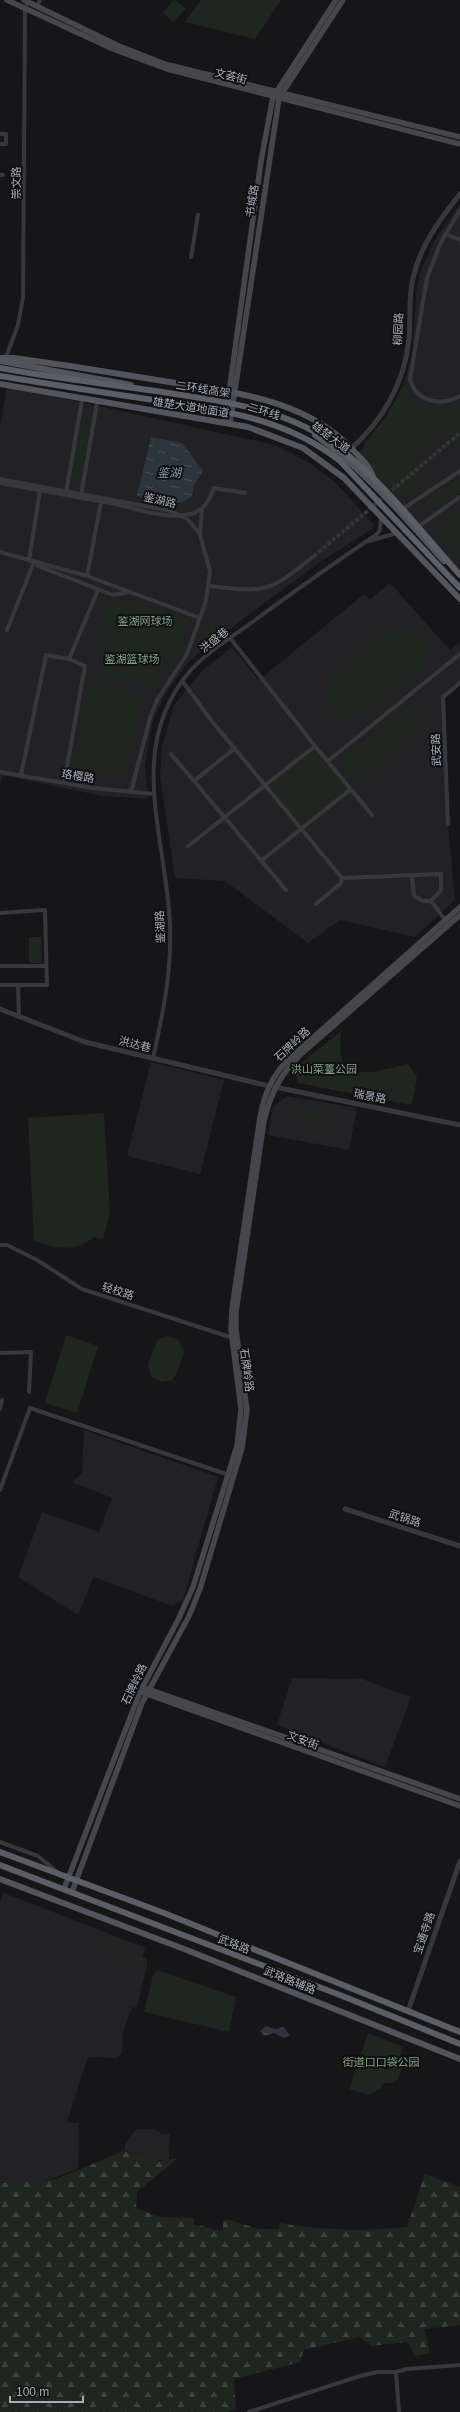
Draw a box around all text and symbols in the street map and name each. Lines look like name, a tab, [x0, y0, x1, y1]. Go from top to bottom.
street label: 文荟街	[214, 66, 248, 86]
street label: 崇文路	[10, 167, 22, 200]
street label: 书城路	[243, 184, 261, 218]
street label: 柳园路	[391, 312, 405, 346]
street label: 二环线高架	[175, 379, 231, 399]
street label: 雄楚大道地面道	[152, 395, 230, 419]
street label: 二环线	[246, 400, 282, 422]
street label: 雄楚大道	[310, 419, 352, 455]
water label: 鉴湖	[157, 466, 183, 480]
street label: 鉴湖路	[143, 490, 177, 510]
park label: 鉴湖网球场	[118, 615, 173, 627]
street label: 洪盛巷	[197, 625, 231, 655]
park label: 鉴湖篮球场	[105, 653, 160, 665]
street label: 武安路	[429, 733, 443, 767]
street label: 珞樱路	[61, 767, 95, 785]
street label: 鉴湖路	[153, 910, 167, 944]
street label: 石牌岭路	[272, 1025, 312, 1063]
street label: 洪达巷	[118, 1034, 152, 1054]
park label: 洪山菜薹公园	[291, 1063, 357, 1075]
street label: 瑞景路	[353, 1087, 387, 1105]
street label: 轻校路	[100, 1280, 136, 1302]
street label: 石牌岭路	[238, 1347, 256, 1393]
street label: 武锅路	[387, 1507, 423, 1529]
street label: 石牌岭路	[119, 1662, 149, 1706]
street label: 文安街	[285, 1729, 321, 1751]
street label: 宝通寺路	[411, 1910, 437, 1956]
street label: 武珞路	[216, 1932, 252, 1956]
street label: 武珞路辅路	[262, 1964, 318, 1996]
park label: 街道口口袋公园	[343, 2056, 420, 2068]
scale bar	[10, 2378, 83, 2404]
text: 100 m	[16, 2385, 49, 2399]

